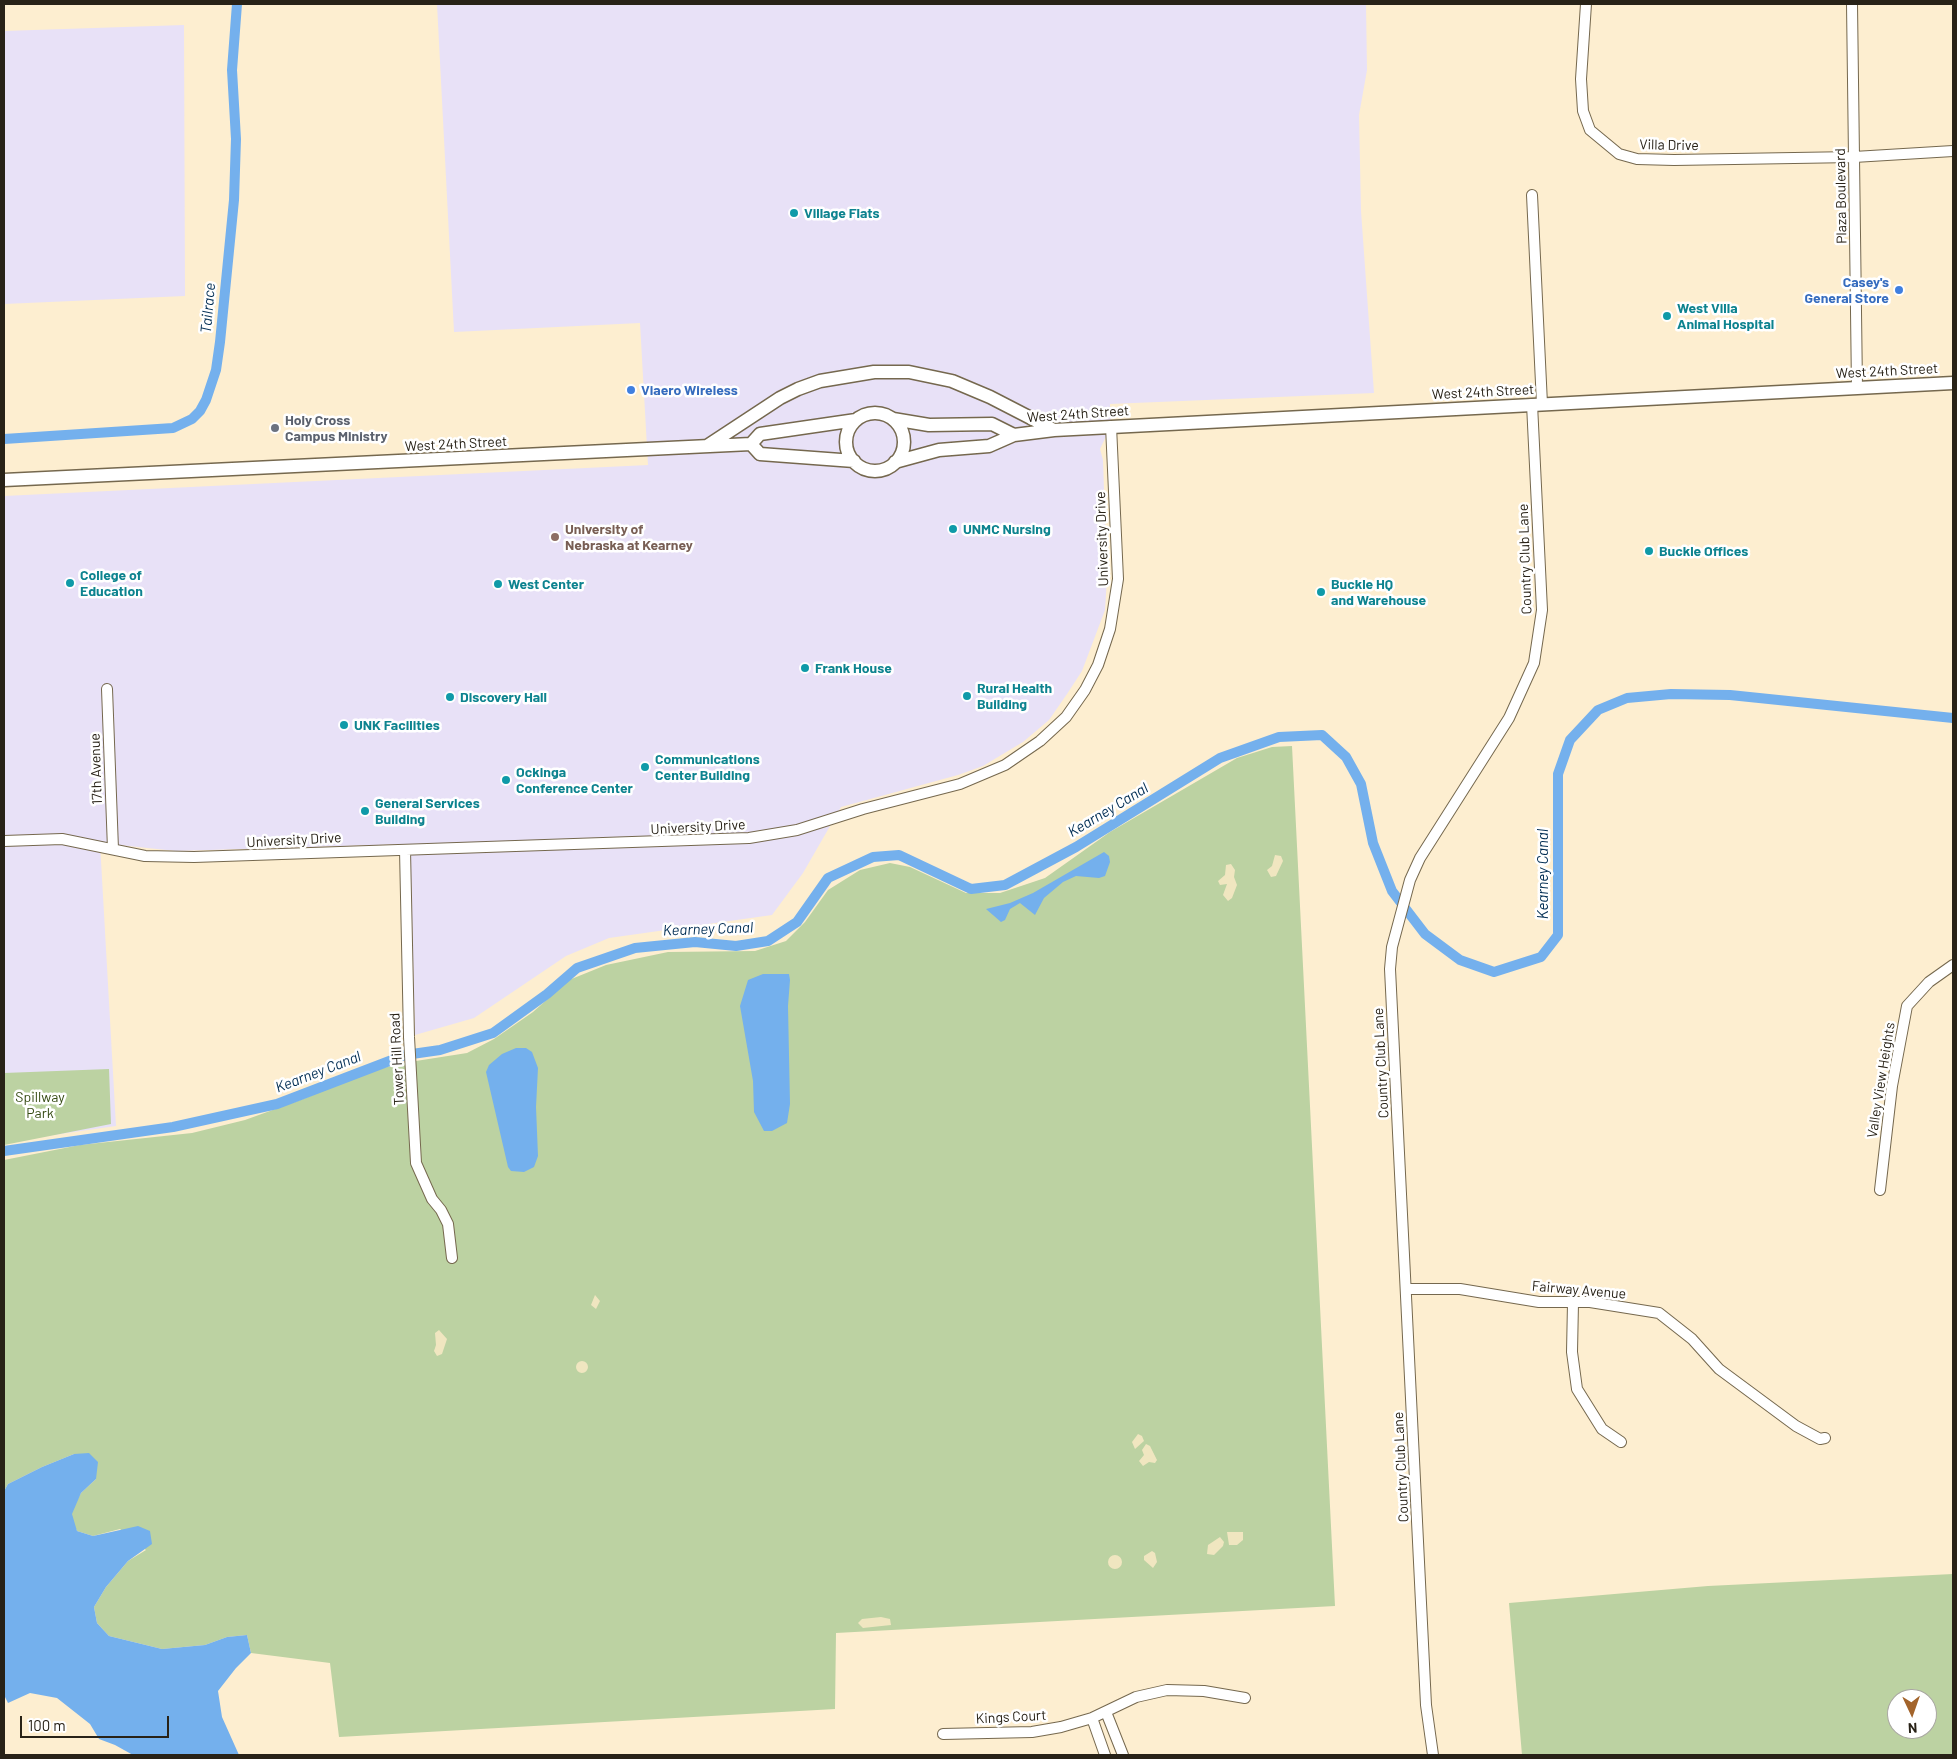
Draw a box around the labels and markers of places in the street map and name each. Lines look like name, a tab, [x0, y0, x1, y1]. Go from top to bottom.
place label: Village Flats	[804, 205, 880, 221]
marker: Village Flats	[788, 207, 800, 219]
place label: Casey's General Store	[1804, 274, 1889, 306]
marker: Casey's General Store	[1893, 284, 1905, 296]
place label: West Villa Animal Hospital	[1677, 300, 1774, 332]
marker: West Villa Animal Hospital	[1661, 310, 1673, 322]
place label: Viaero Wireless	[641, 382, 738, 398]
marker: Viaero Wireless	[625, 384, 637, 396]
place label: Holy Cross Campus Ministry	[285, 412, 388, 444]
marker: Holy Cross Campus Ministry	[269, 422, 281, 434]
place label: University of Nebraska at Kearney	[565, 521, 693, 554]
place label: UNMC Nursing	[963, 521, 1051, 537]
marker: UNMC Nursing	[947, 523, 959, 535]
marker: University of Nebraska at Kearney	[549, 531, 561, 543]
place label: Buckle Offices	[1659, 543, 1748, 559]
marker: Buckle Offices	[1643, 545, 1655, 557]
place label: College of Education	[80, 567, 143, 600]
place label: West Center	[508, 576, 584, 592]
place label: Buckle HQ and Warehouse	[1331, 576, 1426, 608]
marker: College of Education	[64, 577, 76, 589]
marker: West Center	[492, 578, 504, 590]
marker: Buckle HQ and Warehouse	[1315, 586, 1327, 598]
place label: Frank House	[815, 660, 892, 676]
marker: Frank House	[799, 662, 811, 674]
place label: Rural Health Building	[977, 680, 1052, 712]
place label: Discovery Hall	[460, 689, 547, 705]
marker: Rural Health Building	[961, 690, 973, 702]
marker: Discovery Hall	[444, 691, 456, 703]
place label: UNK Facilities	[354, 717, 440, 733]
marker: UNK Facilities	[338, 719, 350, 731]
place label: Communications Center Building	[655, 751, 760, 784]
marker: Communications Center Building	[639, 761, 651, 773]
place label: Ockinga Conference Center	[516, 764, 633, 796]
marker: Ockinga Conference Center	[500, 774, 512, 786]
place label: General Services Building	[375, 795, 480, 828]
marker: General Services Building	[359, 805, 371, 817]

